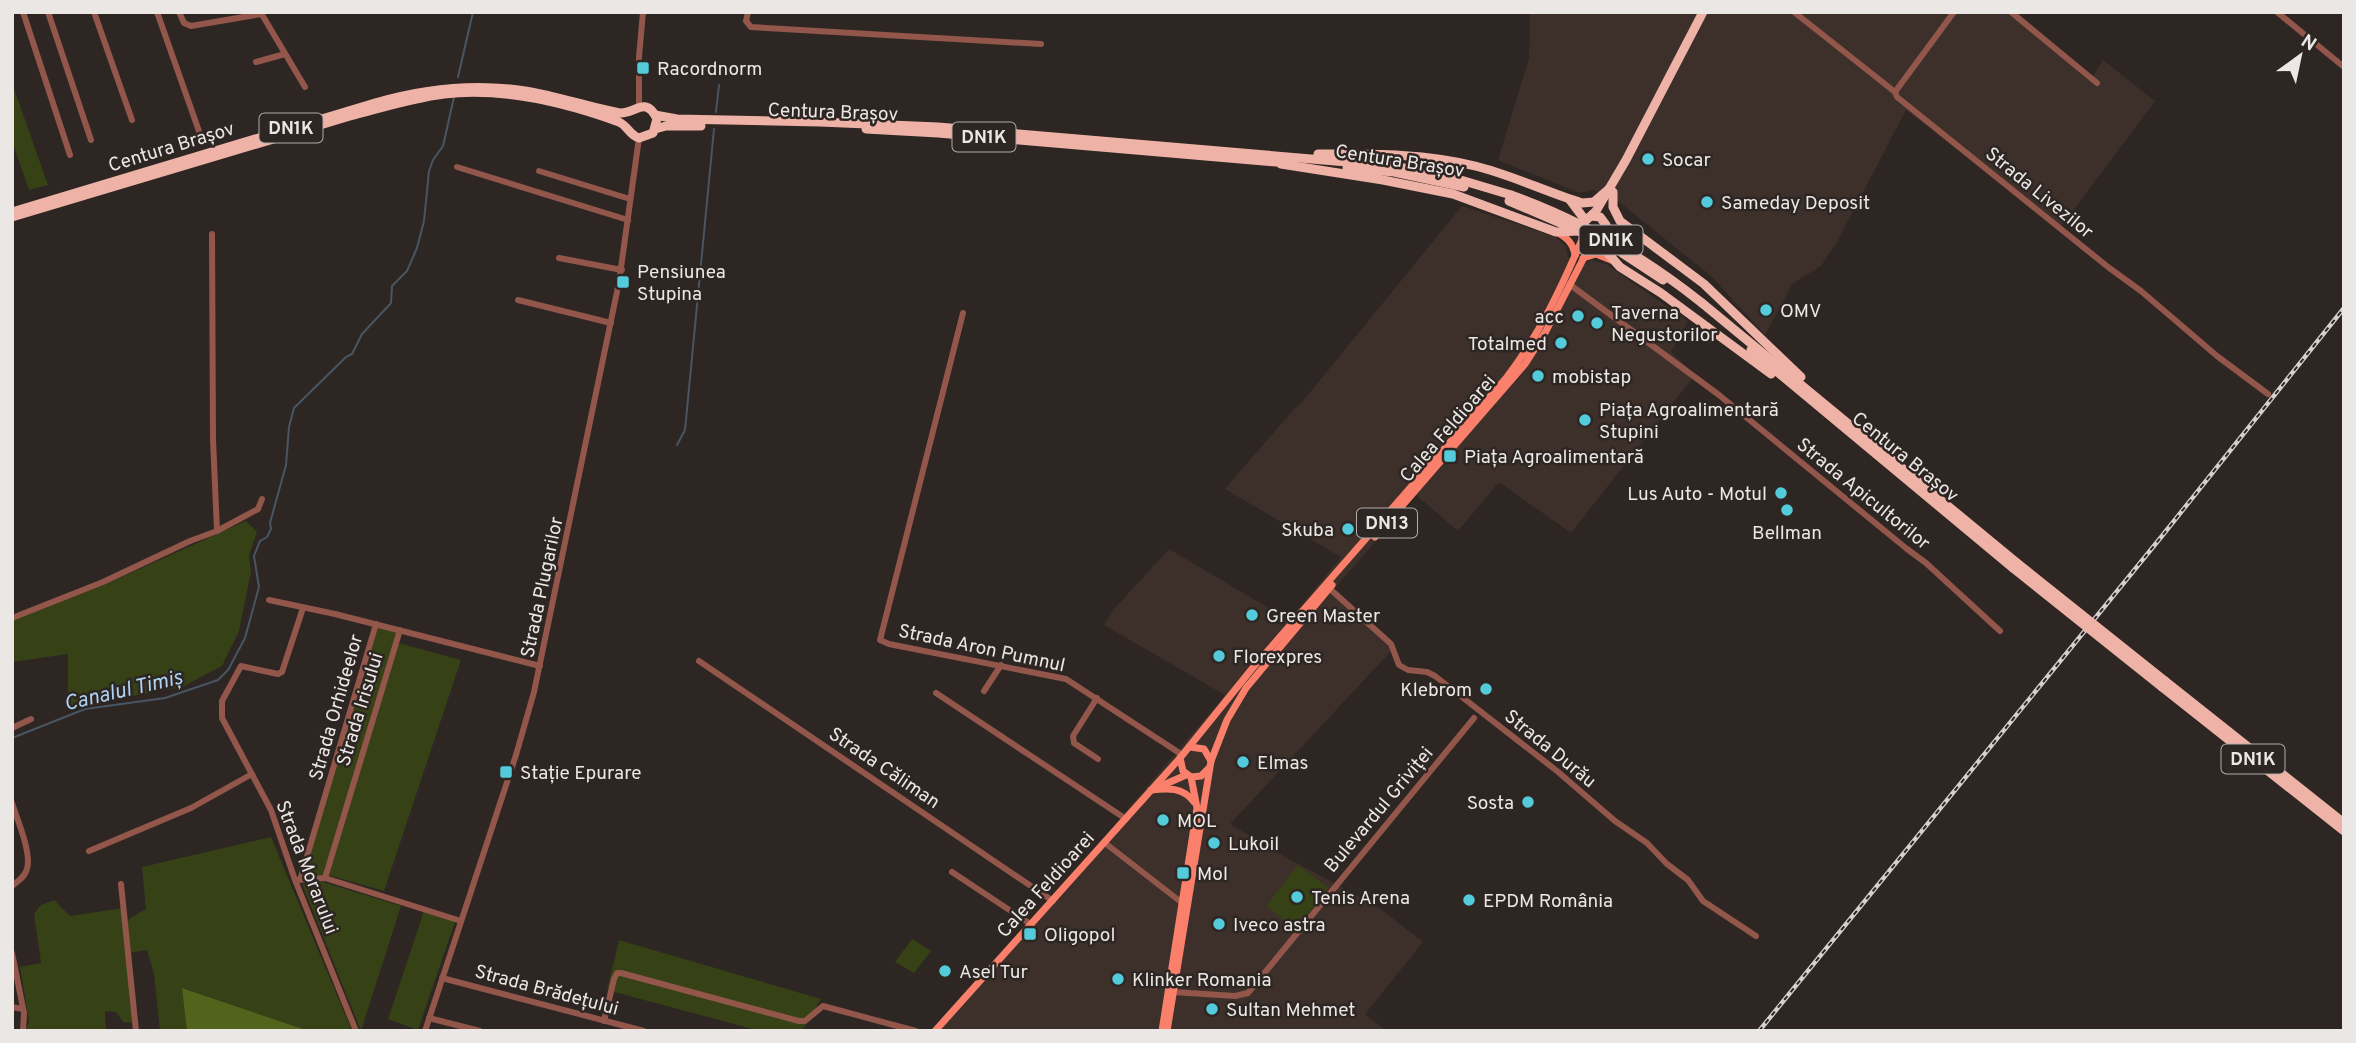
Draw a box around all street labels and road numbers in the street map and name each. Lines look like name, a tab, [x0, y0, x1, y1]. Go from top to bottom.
street label: Centura Brașov	[767, 99, 899, 127]
road number: DN1K	[260, 113, 322, 142]
street label: Centura Brașov	[106, 117, 238, 178]
road number: DN1K	[953, 122, 1016, 152]
street label: Centura Brașov	[1333, 140, 1466, 184]
street label: Strada Livezilor	[1980, 143, 2098, 245]
road number: DN1K	[1580, 226, 1642, 254]
street label: Calea Feldioarei	[1395, 371, 1502, 488]
street label: Centura Brașov	[1846, 407, 1963, 508]
street label: Strada Apicultorilor	[1791, 433, 1935, 556]
road number: DN13	[1357, 508, 1417, 538]
street label: Strada Plugarilor	[516, 514, 570, 660]
street label: Strada Aron Pumnul	[896, 620, 1067, 678]
street label: Strada Orhideelor	[305, 631, 369, 784]
street label: Strada Irisului	[332, 650, 390, 769]
street label: Strada Durău	[1499, 705, 1601, 794]
street label: Strada Căliman	[824, 723, 944, 815]
street label: Bulevardul Griviței	[1320, 742, 1439, 878]
road number: DN1K	[2222, 744, 2284, 774]
street label: Strada Morarului	[270, 797, 343, 938]
street label: Calea Feldioarei	[992, 827, 1101, 943]
street label: Strada Brădețului	[472, 960, 621, 1022]

